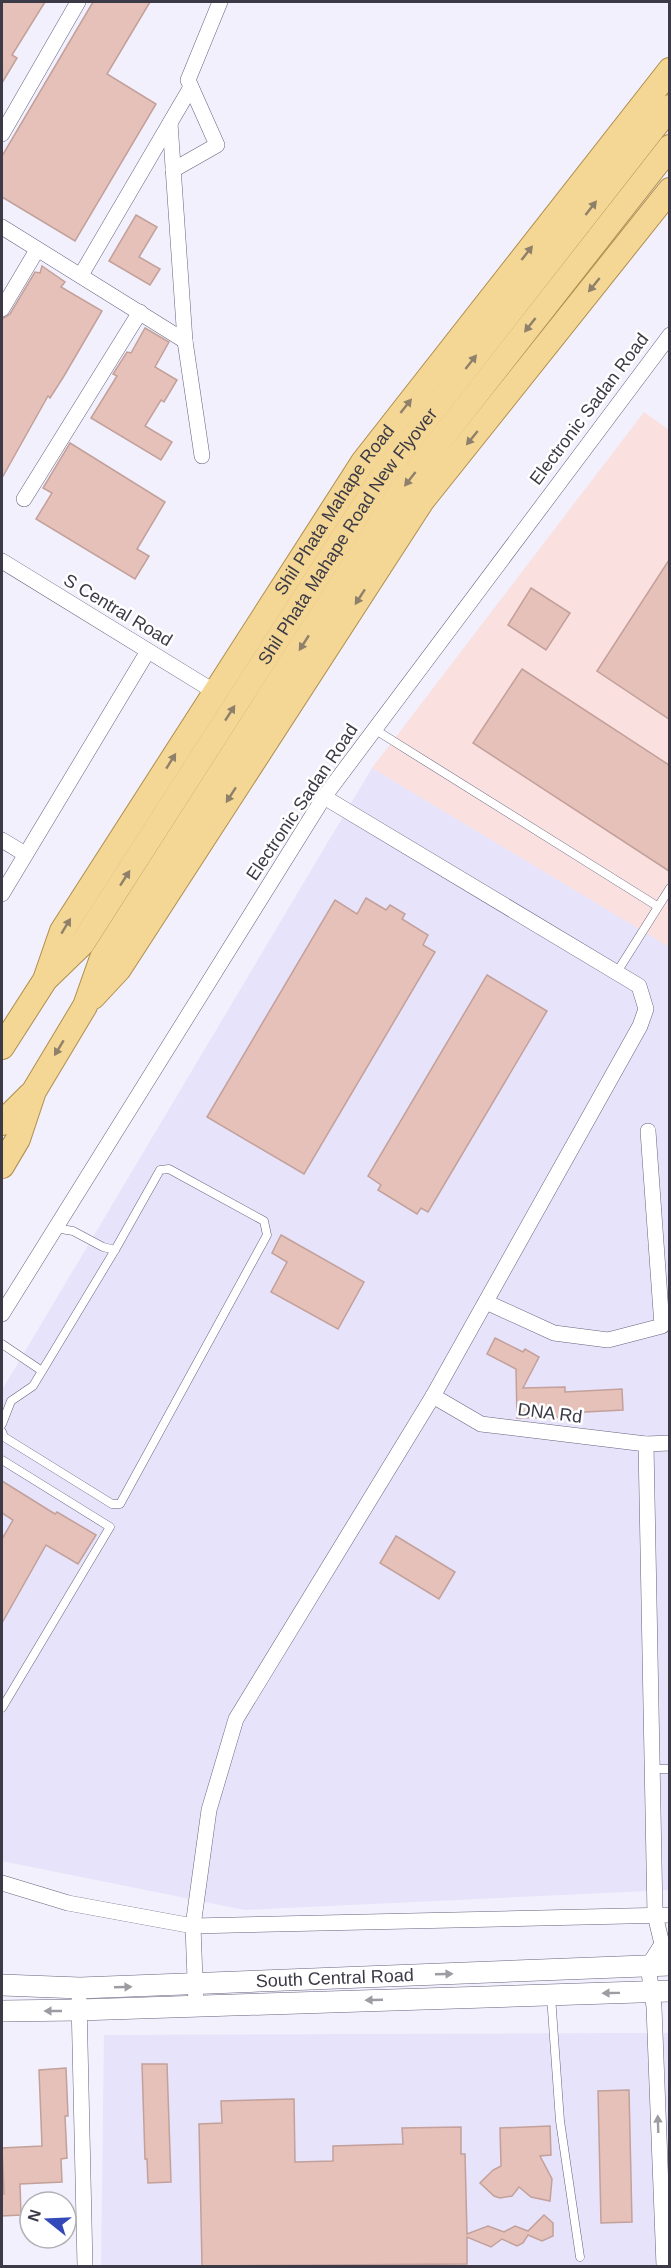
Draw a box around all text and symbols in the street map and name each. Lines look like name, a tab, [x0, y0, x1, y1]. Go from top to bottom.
one-way arrow	[584, 201, 596, 216]
one-way arrow	[520, 245, 533, 261]
one-way arrow	[587, 277, 600, 293]
one-way arrow	[524, 317, 536, 333]
street label: Electronic Sadan Road	[526, 329, 652, 489]
one-way arrow	[464, 354, 477, 370]
one-way arrow	[400, 399, 412, 414]
street label: Shil Phata Mahape Road New Flyover	[254, 404, 441, 668]
street label: Shil Phata Mahape Road	[270, 421, 398, 599]
one-way arrow	[467, 430, 479, 445]
one-way arrow	[403, 471, 416, 487]
street label: S Central Road	[60, 570, 176, 650]
one-way arrow	[354, 588, 366, 604]
one-way arrow	[298, 634, 310, 650]
one-way arrow	[225, 705, 236, 721]
street label: Electronic Sadan Road	[242, 720, 362, 884]
one-way arrow	[165, 753, 176, 769]
one-way arrow	[225, 787, 236, 803]
one-way arrow	[119, 870, 131, 886]
one-way arrow	[61, 918, 72, 934]
one-way arrow	[54, 1040, 65, 1056]
street label: DNA Rd	[517, 1399, 583, 1427]
street label: South Central Road	[255, 1965, 414, 1991]
one-way arrow	[434, 1969, 453, 1979]
one-way arrow	[113, 1982, 132, 1991]
one-way arrow	[602, 1989, 621, 1998]
one-way arrow	[365, 1996, 384, 2005]
one-way arrow	[44, 2006, 63, 2015]
one-way arrow	[654, 2115, 663, 2134]
north arrow	[18, 2190, 78, 2250]
text: N	[24, 2207, 44, 2224]

